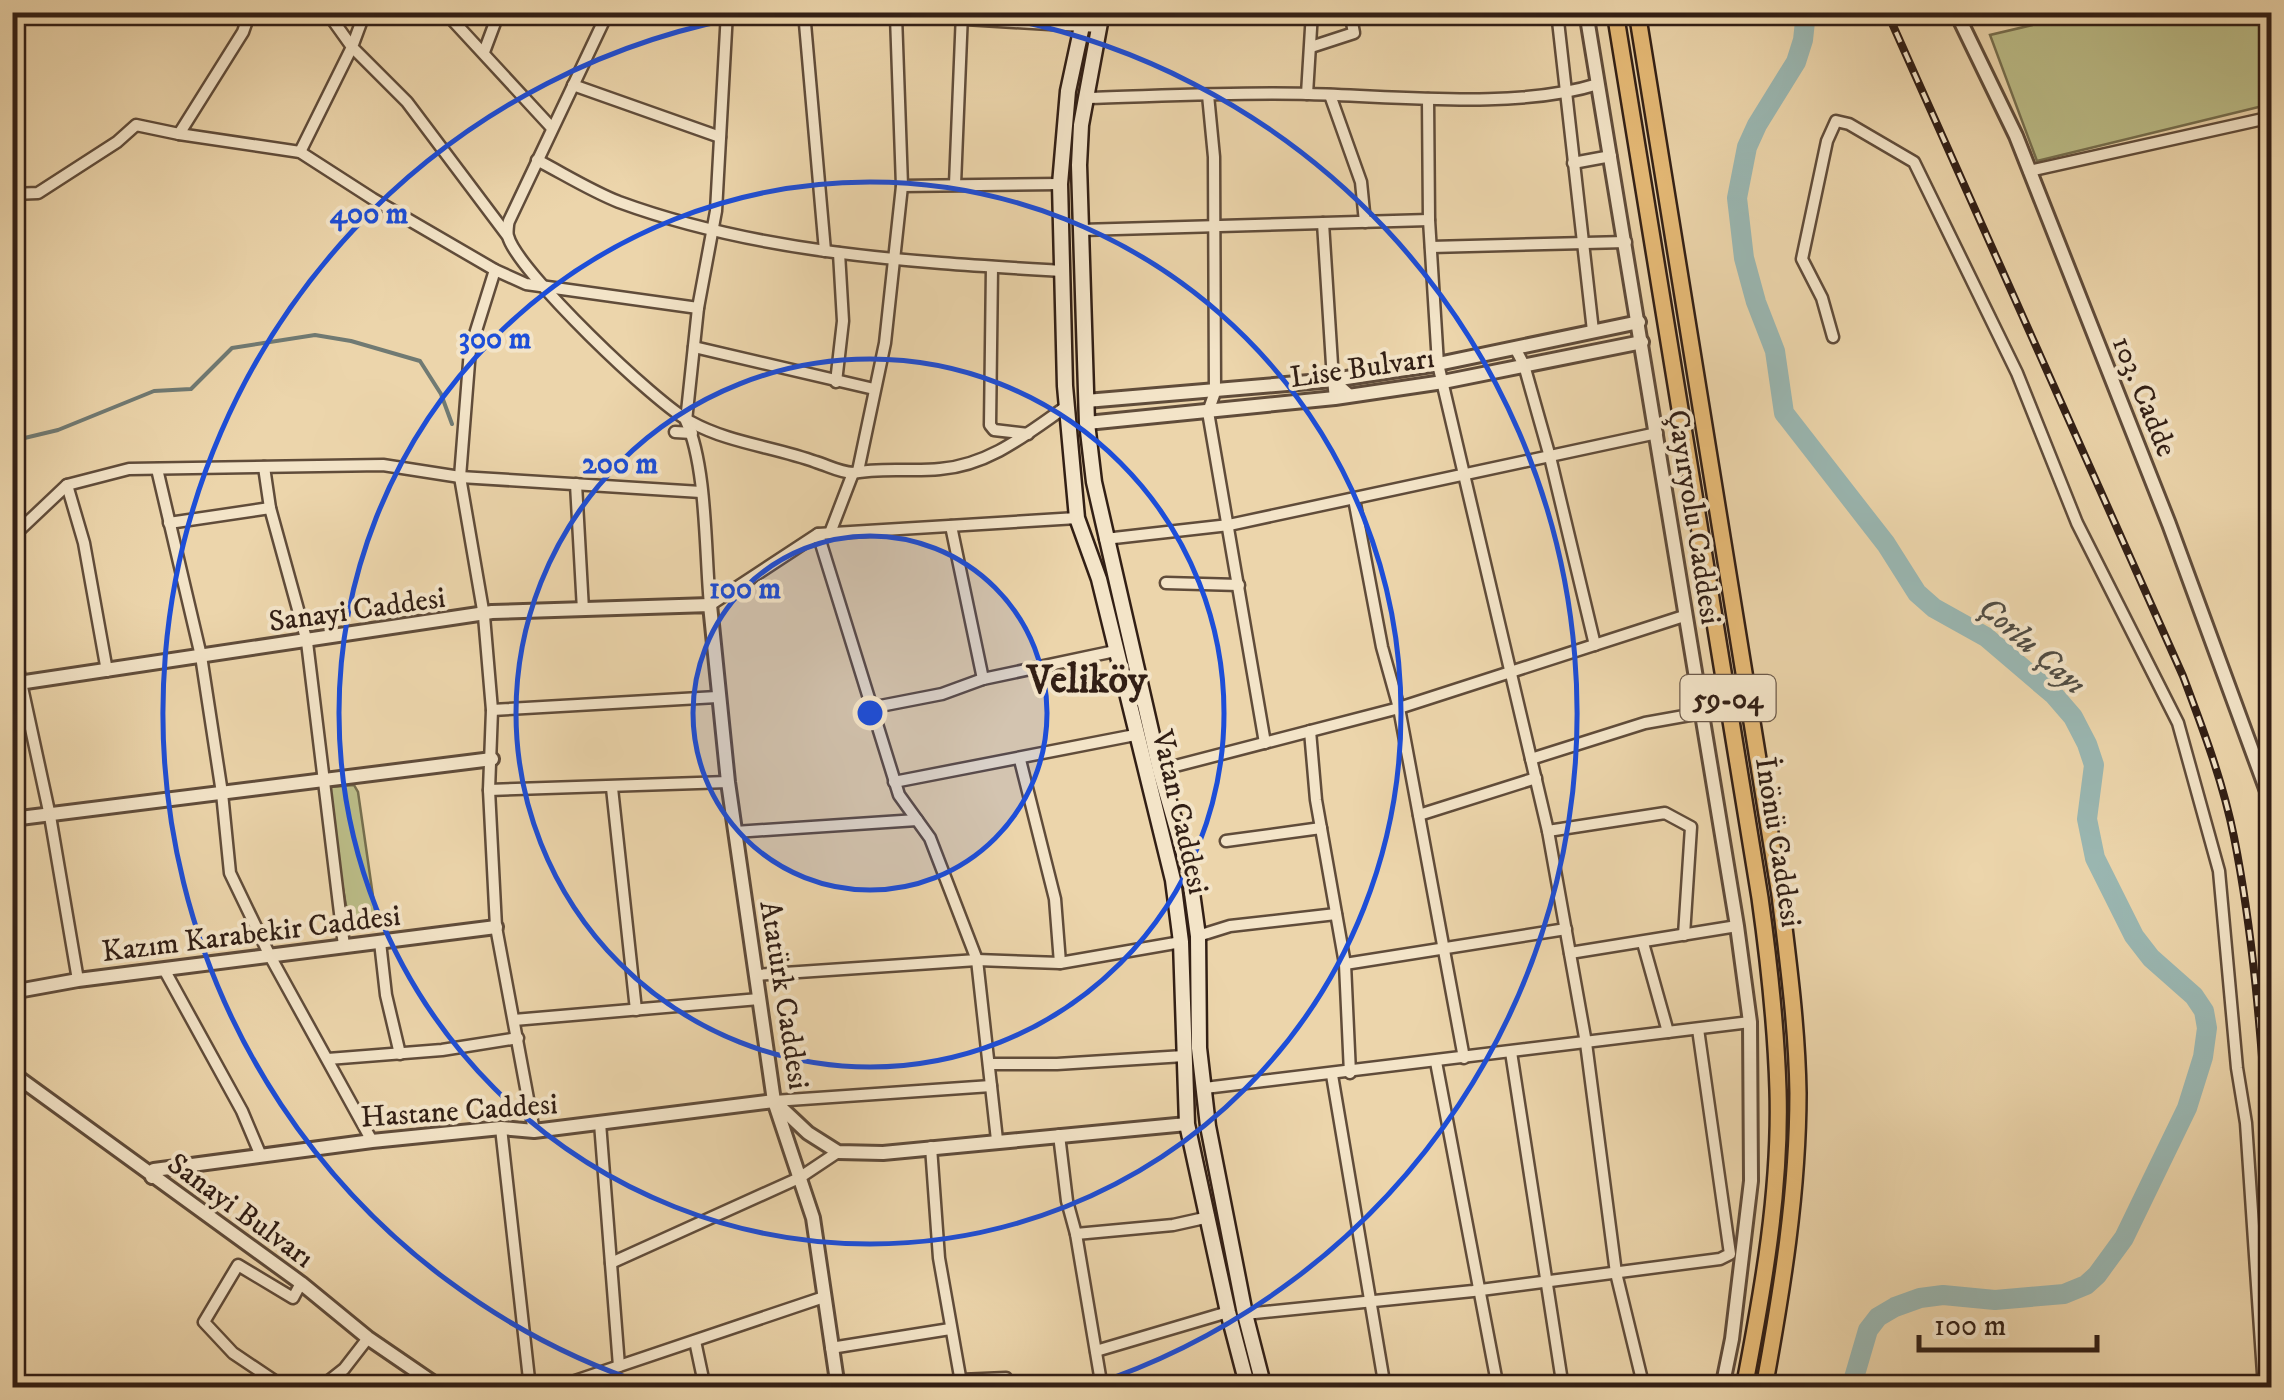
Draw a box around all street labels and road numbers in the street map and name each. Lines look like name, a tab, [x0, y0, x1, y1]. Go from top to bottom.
street label: 103. Cadde	[2103, 331, 2185, 462]
street label: Lise Bulvarı	[1288, 340, 1437, 397]
street label: Çayıryolu Caddesi	[1658, 407, 1729, 627]
street label: Sanayi Caddesi	[267, 580, 448, 641]
road number: 59-04	[1680, 675, 1776, 721]
street label: Vatan Caddesi	[1142, 726, 1216, 898]
street label: İnönü Caddesi	[1746, 754, 1810, 930]
street label: Kazım Karabekir Caddesi	[100, 898, 403, 971]
street label: Atatürk Caddesi	[750, 898, 817, 1092]
street label: Hastane Caddesi	[359, 1086, 559, 1137]
street label: Sanayi Bulvarı	[160, 1146, 321, 1277]

